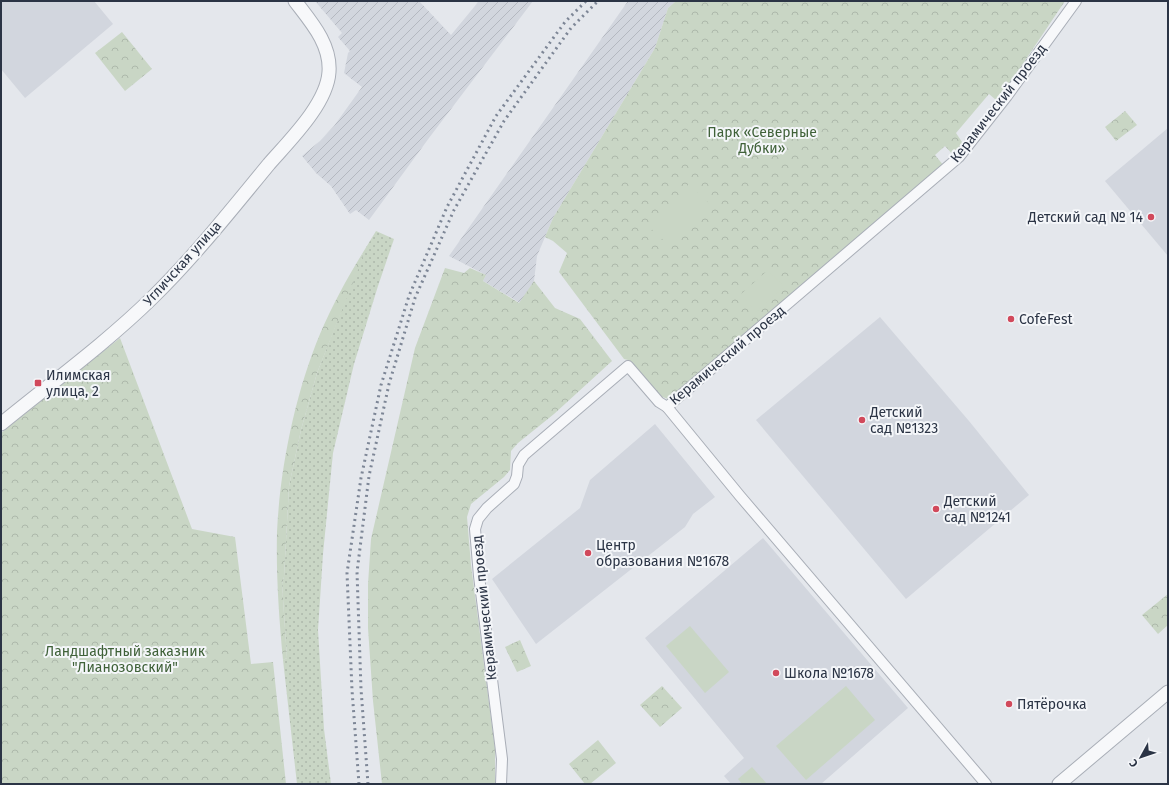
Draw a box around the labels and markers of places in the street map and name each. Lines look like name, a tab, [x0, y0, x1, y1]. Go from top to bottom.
place label: Детский сад № 14	[1027, 209, 1144, 226]
marker: Детский сад № 14	[1146, 212, 1156, 222]
place label: CofeFest	[1019, 311, 1073, 328]
marker: CofeFest	[1006, 314, 1016, 324]
place label: Илимская улица, 2	[46, 367, 111, 400]
marker: Илимская улица, 2	[33, 378, 43, 388]
place label: Детский сад №1323	[869, 404, 938, 437]
marker: Детский сад №1323	[857, 415, 867, 425]
place label: Детский сад №1241	[943, 493, 1011, 526]
marker: Детский сад №1241	[931, 504, 941, 514]
place label: Центр образования №1678	[596, 537, 730, 570]
marker: Центр образования №1678	[583, 548, 593, 558]
place label: Школа №1678	[784, 665, 874, 682]
marker: Школа №1678	[771, 668, 781, 678]
place label: Пятёрочка	[1017, 696, 1087, 713]
marker: Пятёрочка	[1004, 699, 1014, 709]

